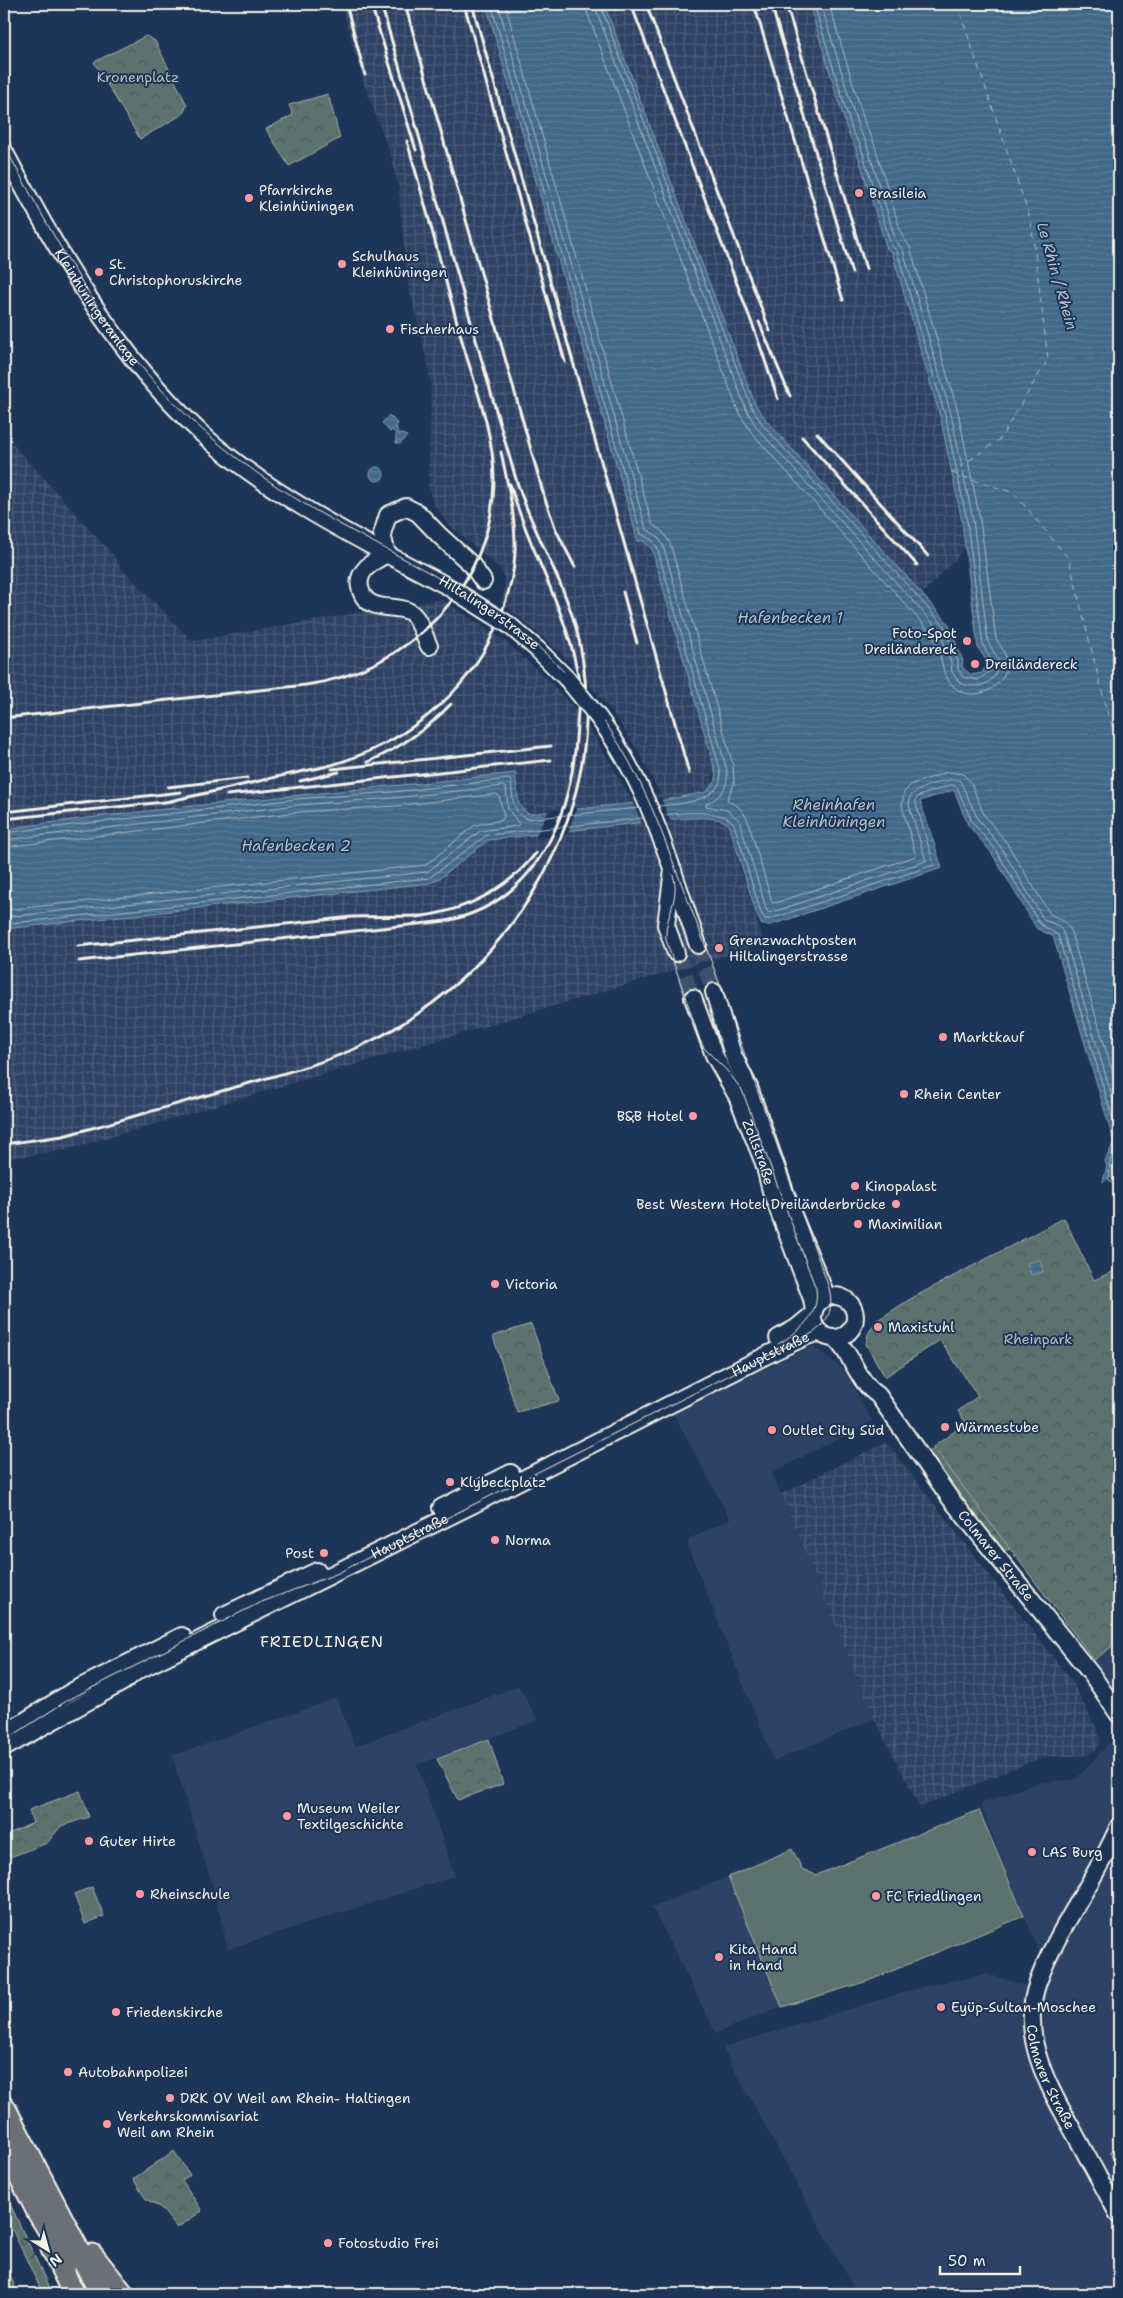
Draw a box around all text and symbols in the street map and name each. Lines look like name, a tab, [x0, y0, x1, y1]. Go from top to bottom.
park label: Kronenplatz	[97, 68, 179, 86]
place label: Pfarrkirche Kleinhüningen	[259, 181, 354, 215]
place label: Brasileia	[869, 184, 927, 202]
marker: Brasileia	[853, 187, 865, 199]
marker: Pfarrkirche Kleinhüningen	[243, 192, 255, 204]
water label: Le Rhin / Rhein	[1032, 220, 1082, 332]
street label: Kleinhüningeranlage	[51, 245, 144, 369]
place label: Schulhaus Kleinhüningen	[352, 247, 447, 281]
place label: St. Christophoruskirche	[109, 255, 243, 289]
marker: Schulhaus Kleinhüningen	[336, 258, 348, 270]
marker: St. Christophoruskirche	[93, 266, 105, 278]
place label: Fischerhaus	[400, 320, 479, 338]
marker: Fischerhaus	[384, 323, 396, 335]
street label: Hiltalingerstrasse	[436, 571, 544, 654]
water label: Hafenbecken 1	[738, 608, 843, 628]
place label: Foto-Spot Dreiländereck	[864, 624, 957, 658]
marker: Foto-Spot Dreiländereck	[961, 635, 973, 647]
place label: Dreiländereck	[985, 655, 1078, 673]
marker: Dreiländereck	[969, 658, 981, 670]
water label: Rheinhafen Kleinhüningen	[782, 795, 886, 832]
water label: Hafenbecken 2	[241, 836, 351, 856]
place label: Grenzwachtposten Hiltalingerstrasse	[729, 931, 857, 965]
marker: Grenzwachtposten Hiltalingerstrasse	[713, 942, 725, 954]
place label: Marktkauf	[953, 1028, 1025, 1046]
marker: Marktkauf	[937, 1031, 949, 1043]
place label: Rhein Center	[914, 1085, 1002, 1103]
marker: Rhein Center	[898, 1088, 910, 1100]
place label: B&B Hotel	[617, 1107, 684, 1125]
marker: B&B Hotel	[687, 1110, 699, 1122]
street label: Zollstraße	[738, 1117, 778, 1187]
place label: Kinopalast	[865, 1177, 937, 1195]
marker: Kinopalast	[849, 1180, 861, 1192]
place label: Best Western Hotel Dreiländerbrücke	[636, 1195, 886, 1213]
marker: Best Western Hotel Dreiländerbrücke	[890, 1198, 902, 1210]
place label: Maximilian	[868, 1215, 943, 1233]
marker: Maximilian	[852, 1218, 864, 1230]
place label: Victoria	[505, 1275, 558, 1293]
marker: Victoria	[489, 1278, 501, 1290]
place label: Maxistuhl	[888, 1318, 955, 1336]
marker: Maxistuhl	[872, 1321, 884, 1333]
street label: Hauptstraße	[728, 1327, 812, 1381]
park label: Rheinpark	[1004, 1330, 1072, 1348]
place label: Wärmestube	[955, 1418, 1039, 1436]
place label: Outlet City Süd	[782, 1421, 885, 1439]
marker: Wärmestube	[939, 1421, 951, 1433]
marker: Outlet City Süd	[766, 1424, 778, 1436]
place label: Klybeckplatz	[460, 1473, 546, 1491]
marker: Klybeckplatz	[444, 1476, 456, 1488]
street label: Colmarer Straße	[954, 1506, 1038, 1605]
street label: Hauptstraße	[368, 1509, 452, 1563]
place label: Norma	[505, 1531, 551, 1549]
marker: Norma	[489, 1534, 501, 1546]
place label: Post	[285, 1544, 314, 1562]
marker: Post	[318, 1547, 330, 1559]
district label: FRIEDLINGEN	[260, 1631, 384, 1652]
place label: Museum Weiler Textilgeschichte	[297, 1799, 404, 1833]
marker: Museum Weiler Textilgeschichte	[281, 1810, 293, 1822]
place label: Guter Hirte	[99, 1832, 176, 1850]
marker: Guter Hirte	[83, 1835, 95, 1847]
place label: LAS Burg	[1042, 1843, 1103, 1861]
marker: LAS Burg	[1026, 1846, 1038, 1858]
place label: Rheinschule	[150, 1885, 230, 1903]
place label: FC Friedlingen	[886, 1887, 982, 1905]
marker: Rheinschule	[134, 1888, 146, 1900]
marker: FC Friedlingen	[870, 1890, 882, 1902]
place label: Kita Hand in Hand	[729, 1940, 797, 1974]
marker: Kita Hand in Hand	[713, 1951, 725, 1963]
place label: Eyüp-Sultan-Moschee	[951, 1998, 1096, 2016]
marker: Eyüp-Sultan-Moschee	[935, 2001, 947, 2013]
place label: Friedenskirche	[126, 2003, 223, 2021]
marker: Friedenskirche	[110, 2006, 122, 2018]
street label: Colmarer Straße	[1023, 2024, 1079, 2132]
place label: Autobahnpolizei	[78, 2063, 188, 2081]
marker: Autobahnpolizei	[62, 2066, 74, 2078]
place label: DRK OV Weil am Rhein- Haltingen	[180, 2089, 411, 2107]
marker: DRK OV Weil am Rhein- Haltingen	[164, 2092, 176, 2104]
place label: Verkehrskommisariat Weil am Rhein	[117, 2107, 259, 2141]
marker: Verkehrskommisariat Weil am Rhein	[101, 2118, 113, 2130]
north arrow	[22, 2226, 72, 2276]
place label: Fotostudio Frei	[338, 2234, 439, 2252]
marker: Fotostudio Frei	[322, 2237, 334, 2249]
scale bar	[940, 2243, 1020, 2275]
text: N	[46, 2250, 66, 2271]
text: 50 m	[948, 2251, 986, 2271]

